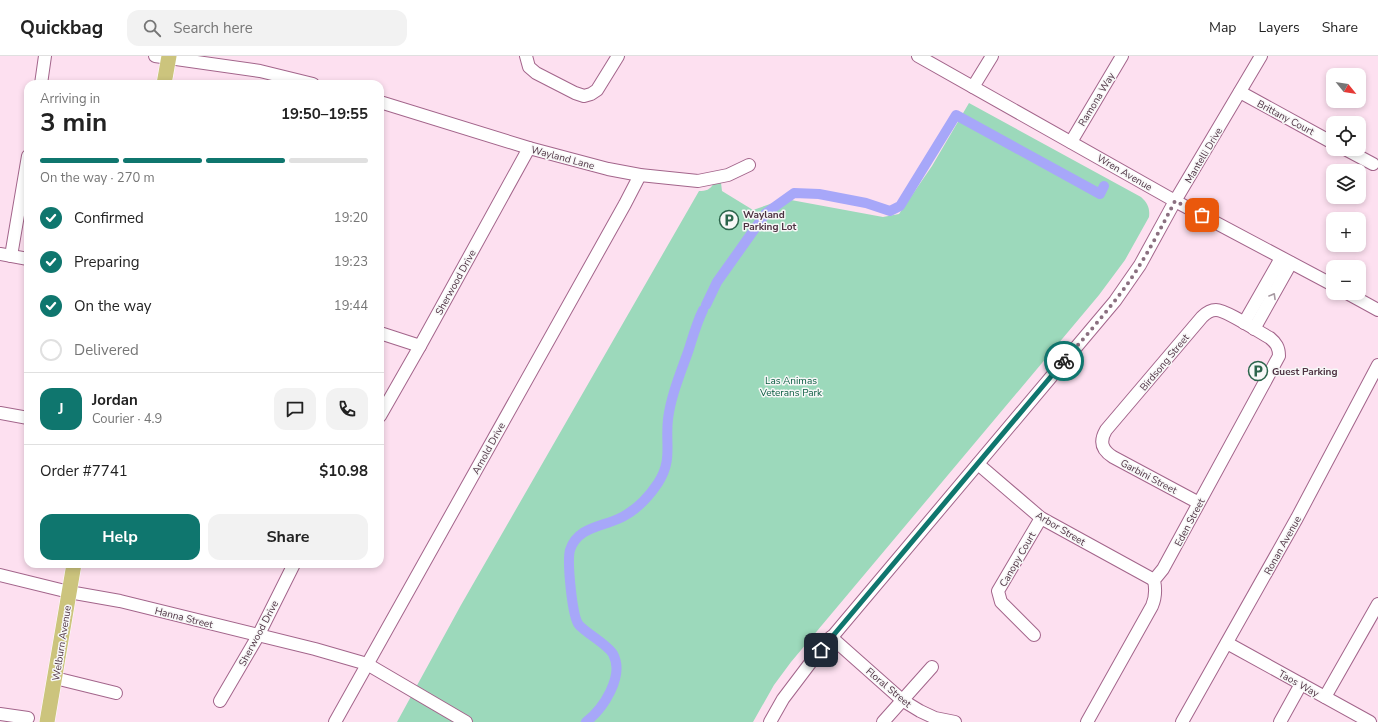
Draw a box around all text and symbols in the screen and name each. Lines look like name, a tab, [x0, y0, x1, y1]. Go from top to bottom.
search box	[127, 10, 407, 46]
text: Quickbag	[20, 15, 103, 41]
icon: search	[141, 17, 163, 39]
text: Search here	[173, 18, 253, 38]
text: Map	[1209, 18, 1236, 37]
text: Layers	[1258, 18, 1300, 37]
text: Share	[1322, 18, 1358, 37]
north arrow	[1326, 68, 1366, 108]
map controls	[1326, 68, 1366, 300]
street label: Ramona Way	[1075, 69, 1119, 129]
text: Arriving in	[40, 90, 100, 108]
street label: Brittany Court	[1254, 97, 1317, 139]
text: 19:50–19:55	[281, 104, 368, 124]
text: 3 min	[40, 105, 107, 140]
button: locate	[1326, 116, 1366, 156]
street label: Mantelli Drive	[1182, 125, 1226, 186]
street label: Wayland Lane	[530, 143, 596, 173]
street label: Wren Avenue	[1094, 151, 1155, 194]
button: layers	[1326, 164, 1366, 204]
text: On the way · 270 m	[40, 169, 155, 187]
pin	[1185, 198, 1219, 232]
icon: bag	[1191, 204, 1213, 226]
icon: check	[40, 207, 62, 229]
text: Confirmed	[74, 208, 144, 228]
place label: Wayland Parking Lot	[743, 208, 796, 234]
text: 19:20	[334, 209, 368, 227]
parking icon: Wayland Parking Lot	[718, 209, 740, 231]
button: +	[1326, 212, 1366, 252]
street label: Sherwood Drive	[432, 247, 480, 318]
icon: check	[40, 251, 62, 273]
text: Preparing	[74, 252, 139, 272]
text: 19:23	[334, 253, 368, 271]
button: −	[1326, 260, 1366, 300]
one-way arrow	[1268, 293, 1275, 300]
icon: check	[40, 295, 62, 317]
text: On the way	[74, 296, 152, 316]
text: 19:44	[334, 297, 368, 315]
street label: Birdsong Street	[1137, 331, 1193, 394]
text: Delivered	[74, 340, 139, 360]
courier	[1044, 341, 1084, 381]
icon: bike	[1053, 350, 1075, 372]
parking icon: Guest Parking	[1247, 360, 1269, 382]
place label: Guest Parking	[1272, 365, 1337, 379]
park label: Las Animas Veterans Park	[759, 374, 823, 400]
button: chat	[274, 388, 316, 430]
button: phone	[326, 388, 368, 430]
text: Jordan	[92, 390, 138, 410]
text: J	[58, 399, 64, 419]
text: Courier · 4.9	[92, 410, 162, 428]
street label: Arnold Drive	[469, 420, 509, 477]
street label: Garbini Street	[1118, 456, 1180, 498]
text: Order #7741	[40, 461, 128, 481]
text: $10.98	[319, 461, 368, 481]
street label: Eden Street	[1171, 496, 1209, 549]
street label: Arbor Street	[1033, 509, 1088, 549]
street label: Ronan Avenue	[1261, 513, 1305, 577]
button: Help	[40, 514, 200, 560]
button: Share	[208, 514, 368, 560]
street label: Canopy Court	[996, 529, 1040, 590]
street label: Sherwood Drive	[236, 598, 282, 669]
street label: Hanna Street	[153, 604, 215, 632]
street label: Welburn Avenue	[49, 605, 75, 682]
pin	[804, 633, 838, 667]
icon: home	[810, 639, 832, 661]
street label: Floral Street	[863, 665, 915, 711]
street label: Taos Way	[1276, 667, 1322, 701]

